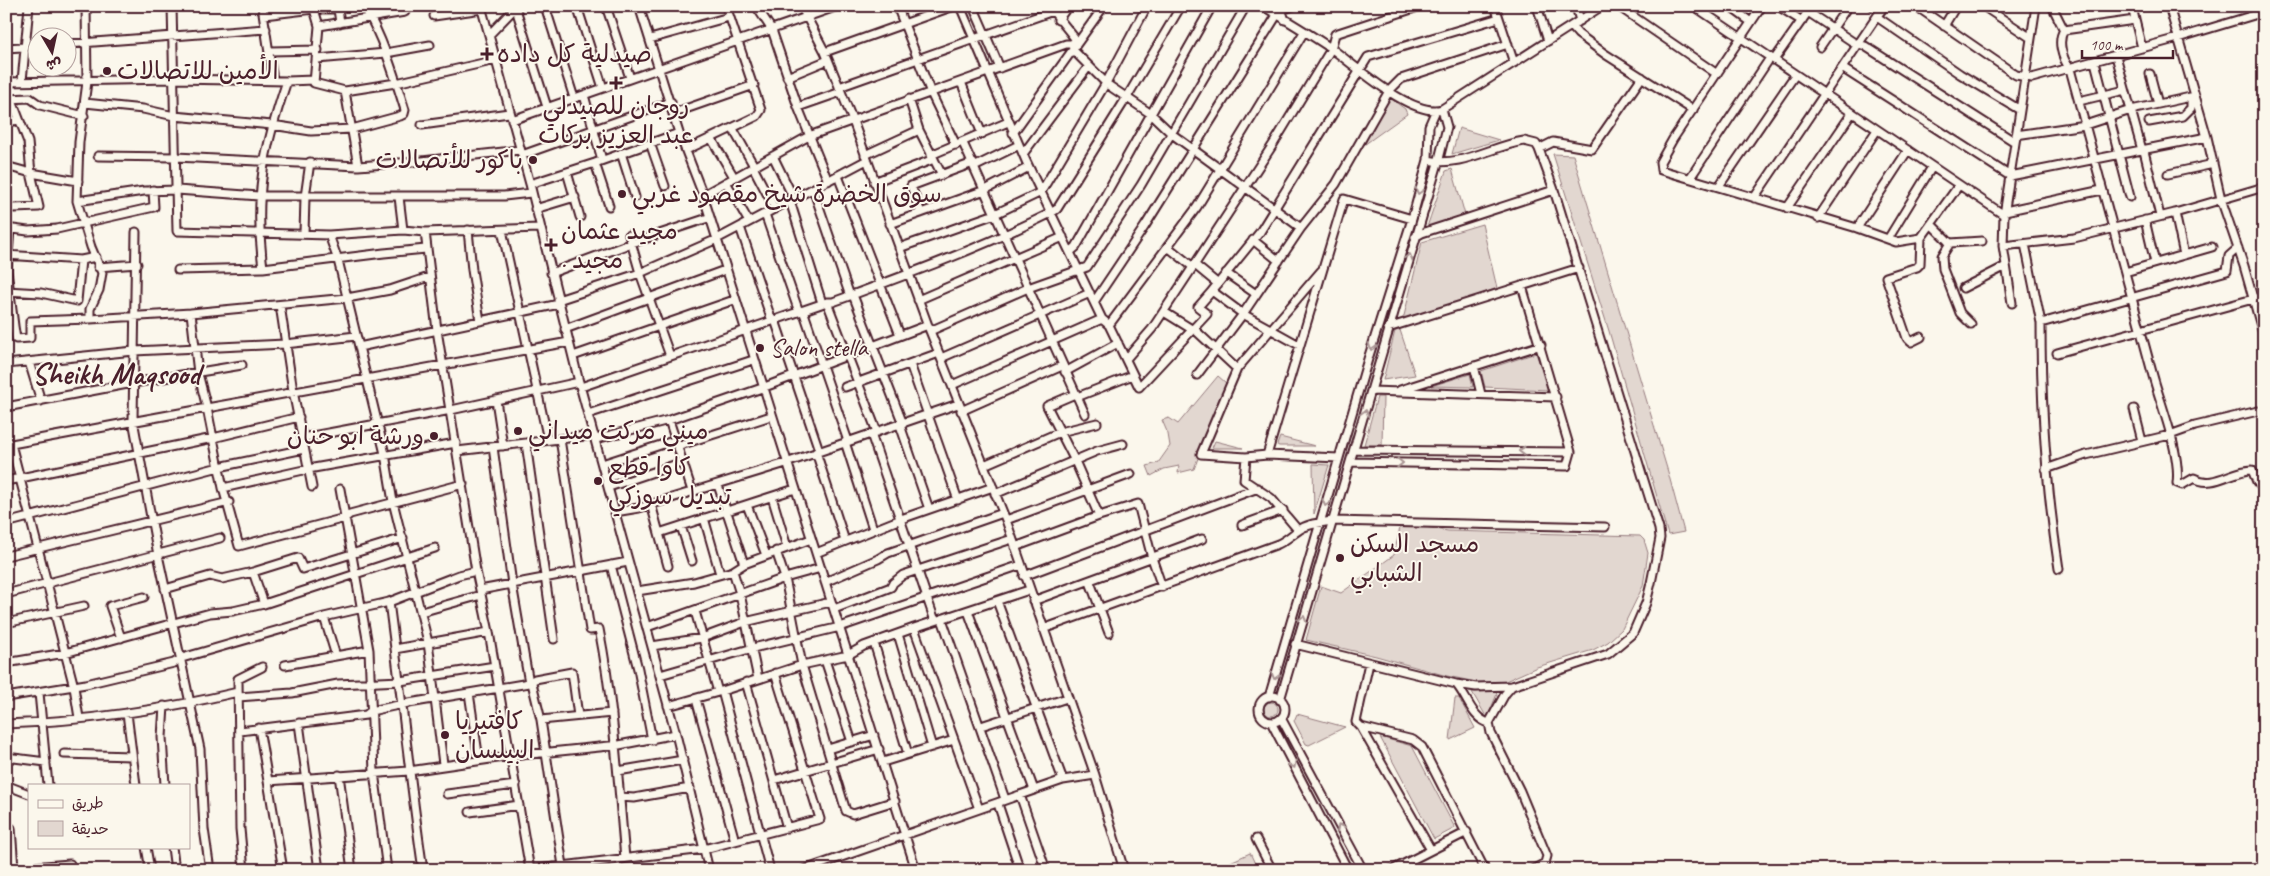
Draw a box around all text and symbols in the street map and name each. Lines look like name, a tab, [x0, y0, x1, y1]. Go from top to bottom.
north arrow	[28, 28, 78, 78]
scale bar	[2082, 28, 2174, 60]
text: 100 m	[2090, 36, 2124, 55]
place label: صيدلية كل داده	[497, 38, 652, 70]
marker: صيدلية كل داده	[481, 48, 493, 60]
place label: الأمين للاتصالات	[117, 53, 279, 87]
text: ش	[45, 55, 63, 74]
marker: الأمين للاتصالات	[101, 65, 113, 77]
marker: روجان للصيدلي عبد العزيز بركات	[610, 77, 622, 89]
place label: روجان للصيدلي عبد العزيز بركات	[538, 90, 694, 151]
place label: باكور للأتصالات	[376, 142, 523, 176]
marker: باكور للأتصالات	[527, 154, 539, 166]
place label: سوق الخضرة شيخ مقصود غربي	[632, 178, 942, 215]
one-way arrow	[1414, 187, 1425, 196]
marker: سوق الخضرة شيخ مقصود غربي	[616, 188, 628, 200]
place label: مجيد عثمان . مجيد	[561, 215, 678, 276]
marker: مجيد عثمان . مجيد	[545, 239, 557, 251]
one-way arrow	[1404, 253, 1414, 262]
place label: Salon stella	[770, 332, 870, 364]
marker: Salon stella	[754, 342, 766, 354]
one-way arrow	[1367, 342, 1377, 351]
district label: Sheikh Maqsood	[32, 355, 205, 393]
one-way arrow	[1359, 410, 1369, 418]
place label: ميني مركت ميداني	[528, 415, 709, 452]
place label: ورشة ابو حنان	[287, 420, 424, 452]
marker: ميني مركت ميداني	[512, 425, 524, 437]
marker: ورشة ابو حنان	[428, 430, 440, 442]
one-way arrow	[1518, 446, 1526, 456]
place label: كاوا قطع تبديل سوزكي	[608, 451, 732, 517]
one-way arrow	[1396, 458, 1404, 468]
marker: كاوا قطع تبديل سوزكي	[592, 475, 604, 487]
one-way arrow	[1322, 498, 1332, 506]
place label: مسجد السكن الشبابي	[1350, 528, 1479, 594]
marker: مسجد السكن الشبابي	[1334, 552, 1346, 564]
one-way arrow	[1297, 615, 1307, 624]
one-way arrow	[1271, 671, 1281, 679]
place label: كافتيريا البيلسان	[455, 705, 534, 766]
marker: كافتيريا البيلسان	[439, 729, 451, 741]
one-way arrow	[1287, 760, 1297, 769]
legend	[28, 784, 190, 848]
text: طريق	[72, 794, 104, 813]
text: حديقة	[72, 820, 109, 839]
one-way arrow	[1336, 823, 1346, 832]

